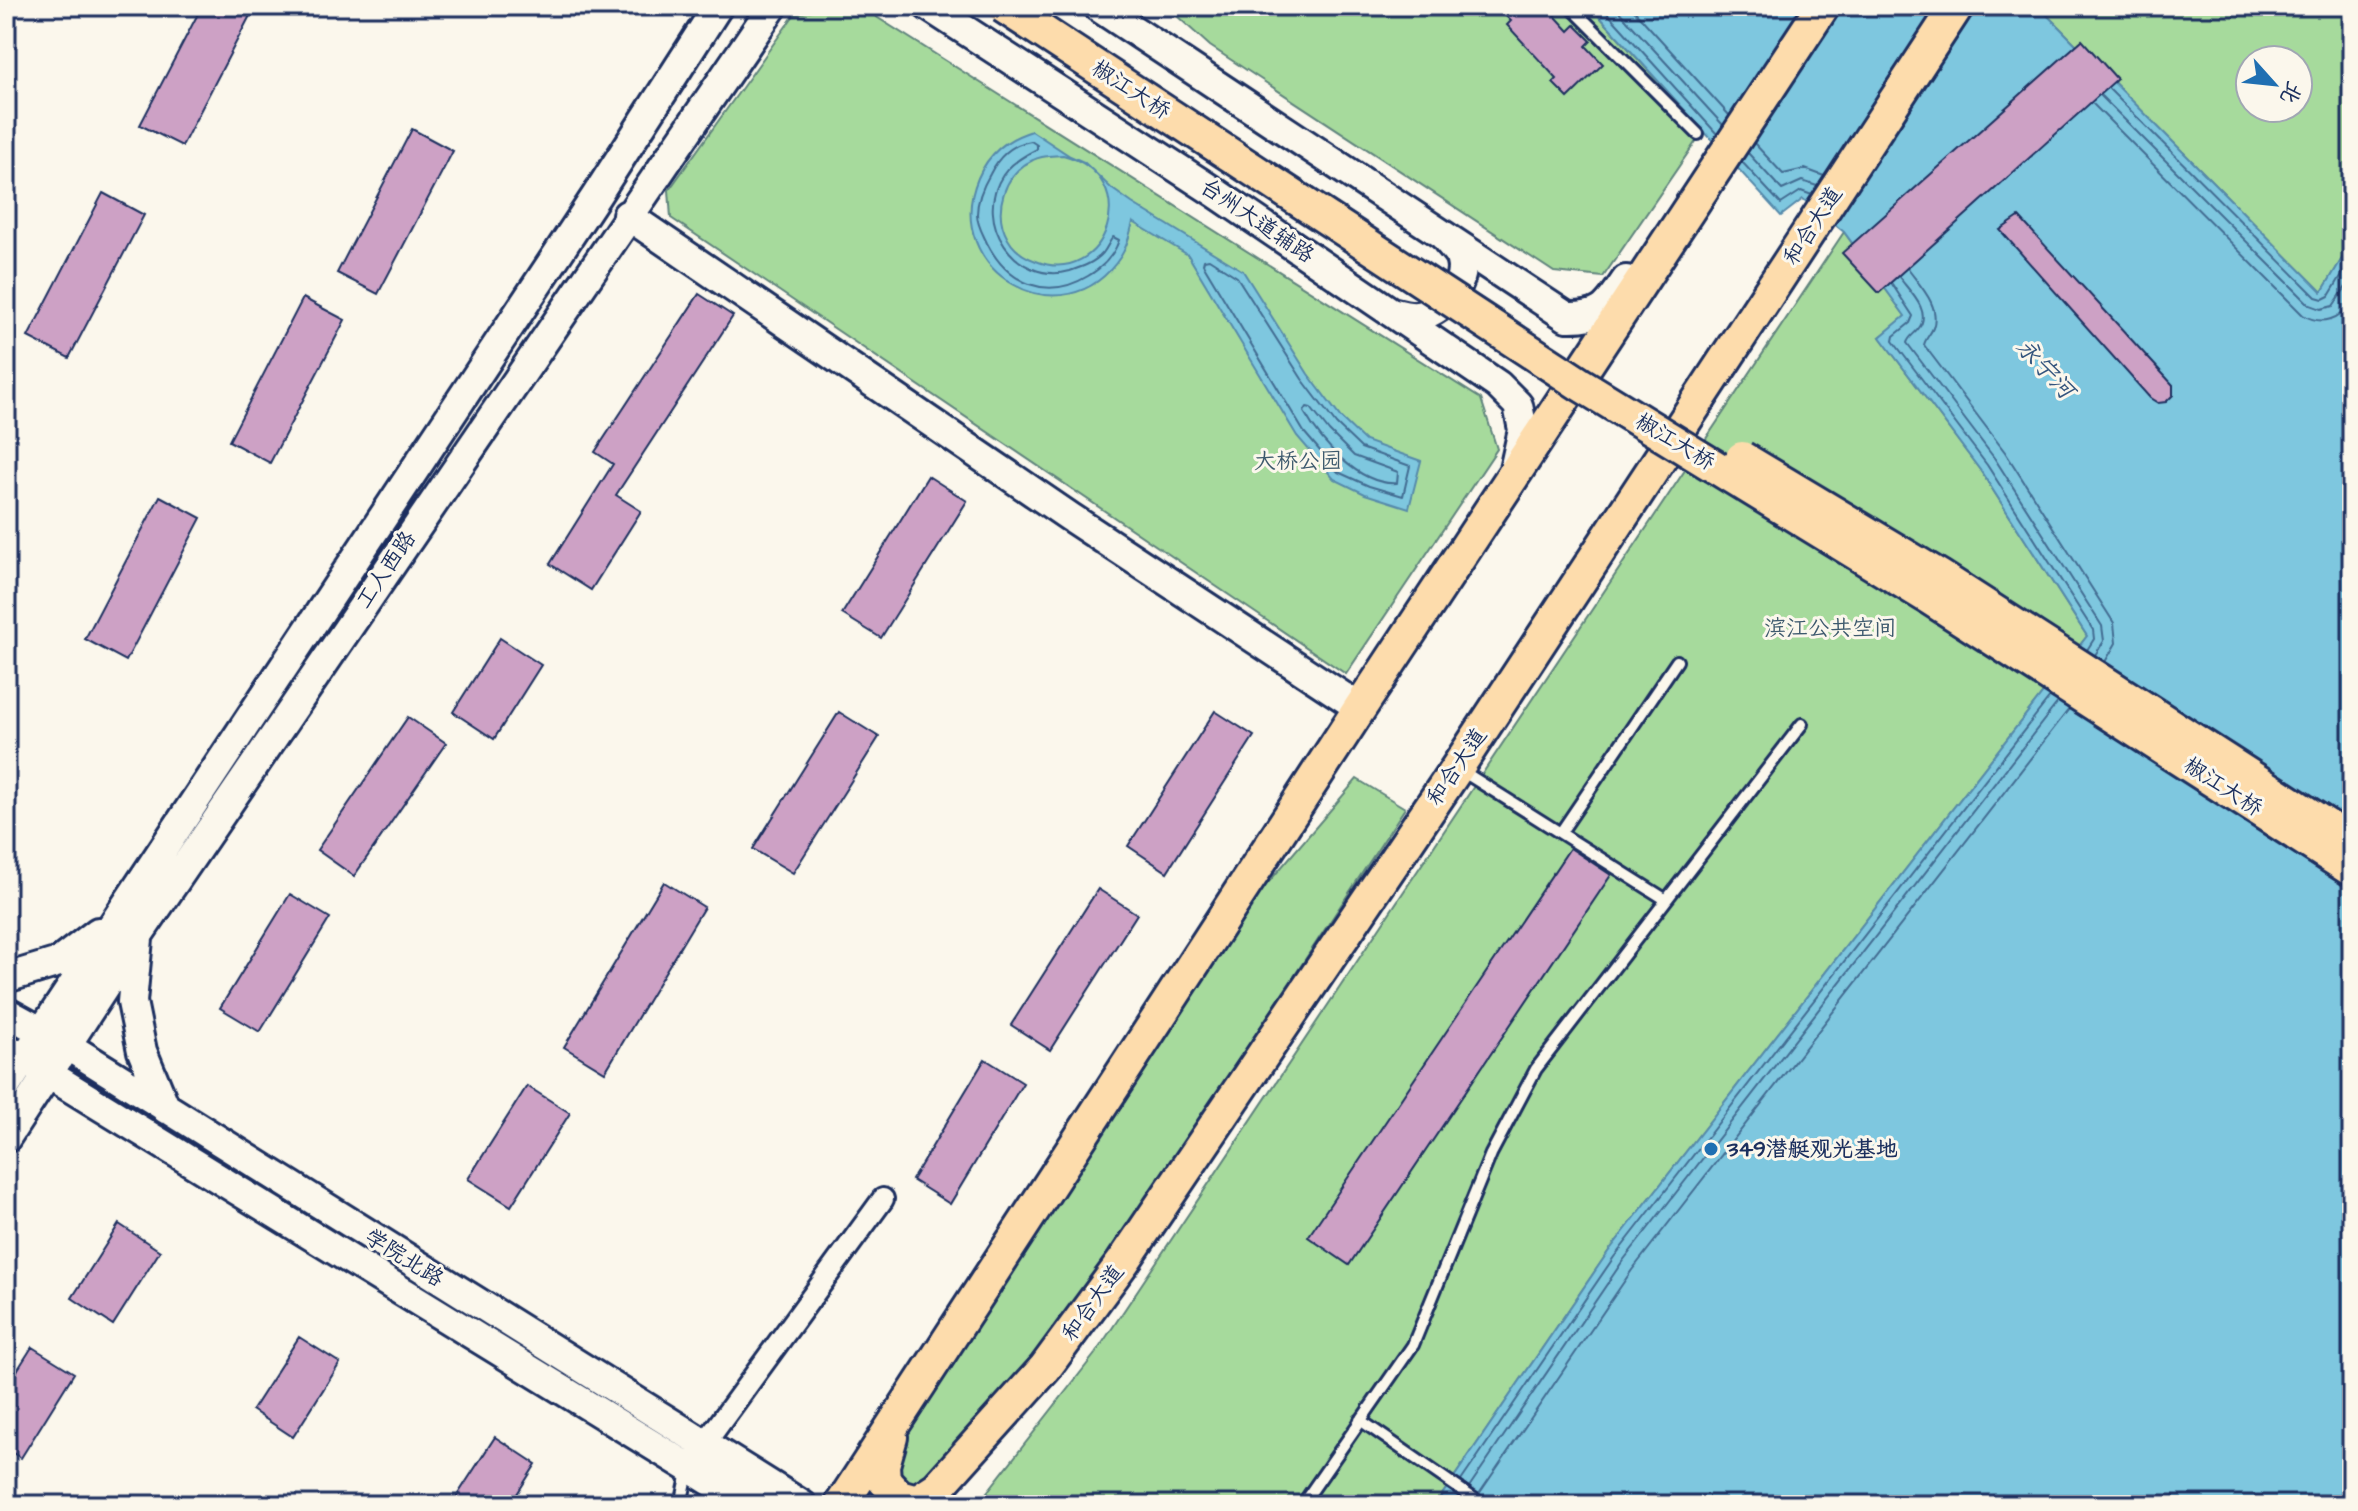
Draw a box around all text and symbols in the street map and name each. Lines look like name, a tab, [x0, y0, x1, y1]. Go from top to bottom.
north arrow	[2234, 44, 2314, 124]
street label: 椒江大桥	[1086, 53, 1176, 127]
text: 北	[2272, 76, 2309, 109]
street label: 台州大道辅路	[1194, 171, 1320, 271]
street label: 和合大道	[1776, 181, 1850, 271]
water label: 永宁河	[2008, 331, 2085, 410]
street label: 椒江大桥	[1629, 406, 1721, 478]
park label: 大桥公园	[1254, 446, 1342, 477]
street label: 工人西路	[349, 525, 423, 615]
park label: 滨江公共空间	[1764, 613, 1896, 644]
street label: 和合大道	[1420, 722, 1494, 812]
street label: 椒江大桥	[2178, 750, 2268, 824]
place label: 349潜艇观光基地	[1726, 1134, 1898, 1165]
marker: 349潜艇观光基地	[1702, 1140, 1720, 1158]
street label: 学院北路	[358, 1222, 450, 1294]
street label: 和合大道	[1055, 1258, 1131, 1348]

